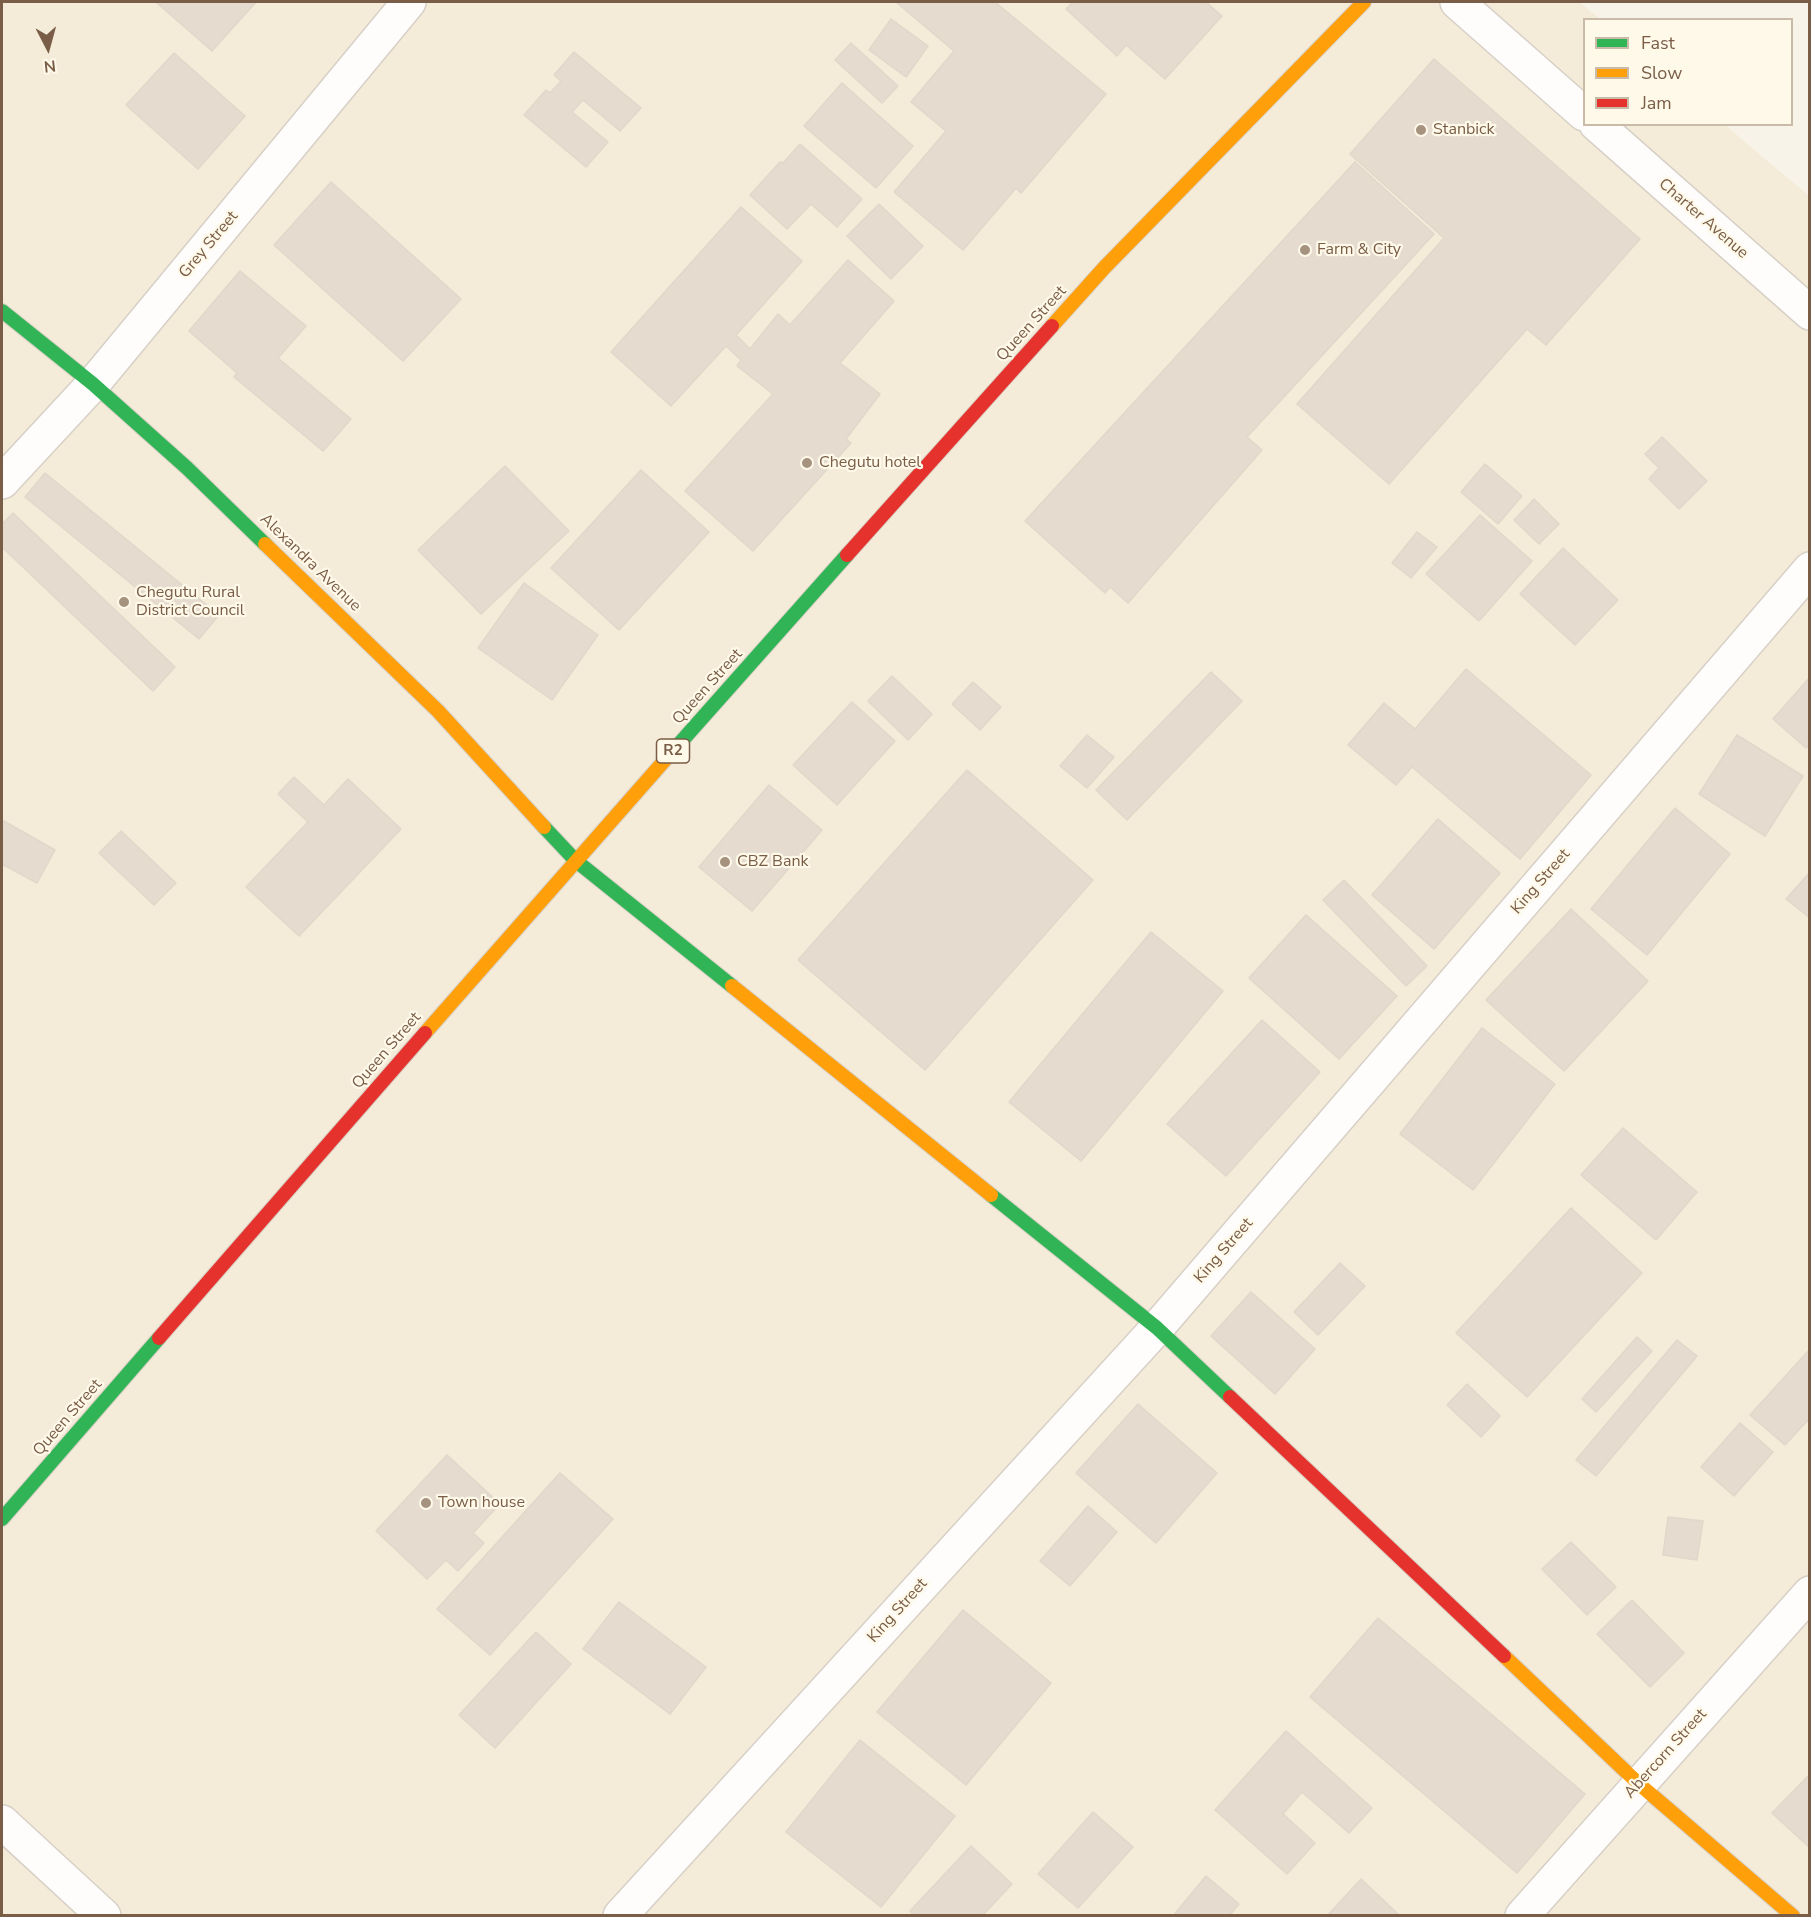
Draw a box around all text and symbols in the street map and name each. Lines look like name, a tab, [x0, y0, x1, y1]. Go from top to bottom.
north arrow	[18, 18, 78, 78]
legend	[1583, 18, 1793, 126]
text: Fast	[1641, 31, 1675, 55]
text: N	[43, 54, 57, 77]
text: Slow	[1641, 61, 1682, 85]
text: Jam	[1641, 91, 1672, 115]
place label: Stanbick	[1433, 120, 1494, 140]
marker: Stanbick	[1414, 123, 1428, 137]
street label: Charter Avenue	[1654, 175, 1752, 263]
street label: Grey Street	[175, 208, 243, 282]
place label: Farm & City	[1317, 240, 1401, 260]
marker: Farm & City	[1298, 243, 1312, 257]
street label: Queen Street	[993, 282, 1071, 366]
place label: Chegutu hotel	[819, 453, 921, 473]
marker: Chegutu hotel	[800, 456, 814, 470]
street label: Alexandra Avenue	[256, 510, 364, 616]
place label: Chegutu Rural District Council	[136, 583, 244, 621]
marker: Chegutu Rural District Council	[117, 595, 131, 609]
street label: Queen Street	[669, 645, 747, 729]
road number: R2	[656, 739, 690, 763]
street label: King Street	[1508, 846, 1574, 918]
place label: CBZ Bank	[737, 852, 809, 872]
marker: CBZ Bank	[718, 855, 732, 869]
street label: Queen Street	[349, 1009, 425, 1093]
street label: King Street	[1191, 1215, 1257, 1287]
street label: Queen Street	[30, 1376, 106, 1460]
place label: Town house	[438, 1493, 525, 1513]
marker: Town house	[419, 1496, 433, 1510]
street label: King Street	[864, 1575, 932, 1647]
street label: Abercorn Street	[1621, 1705, 1711, 1803]

